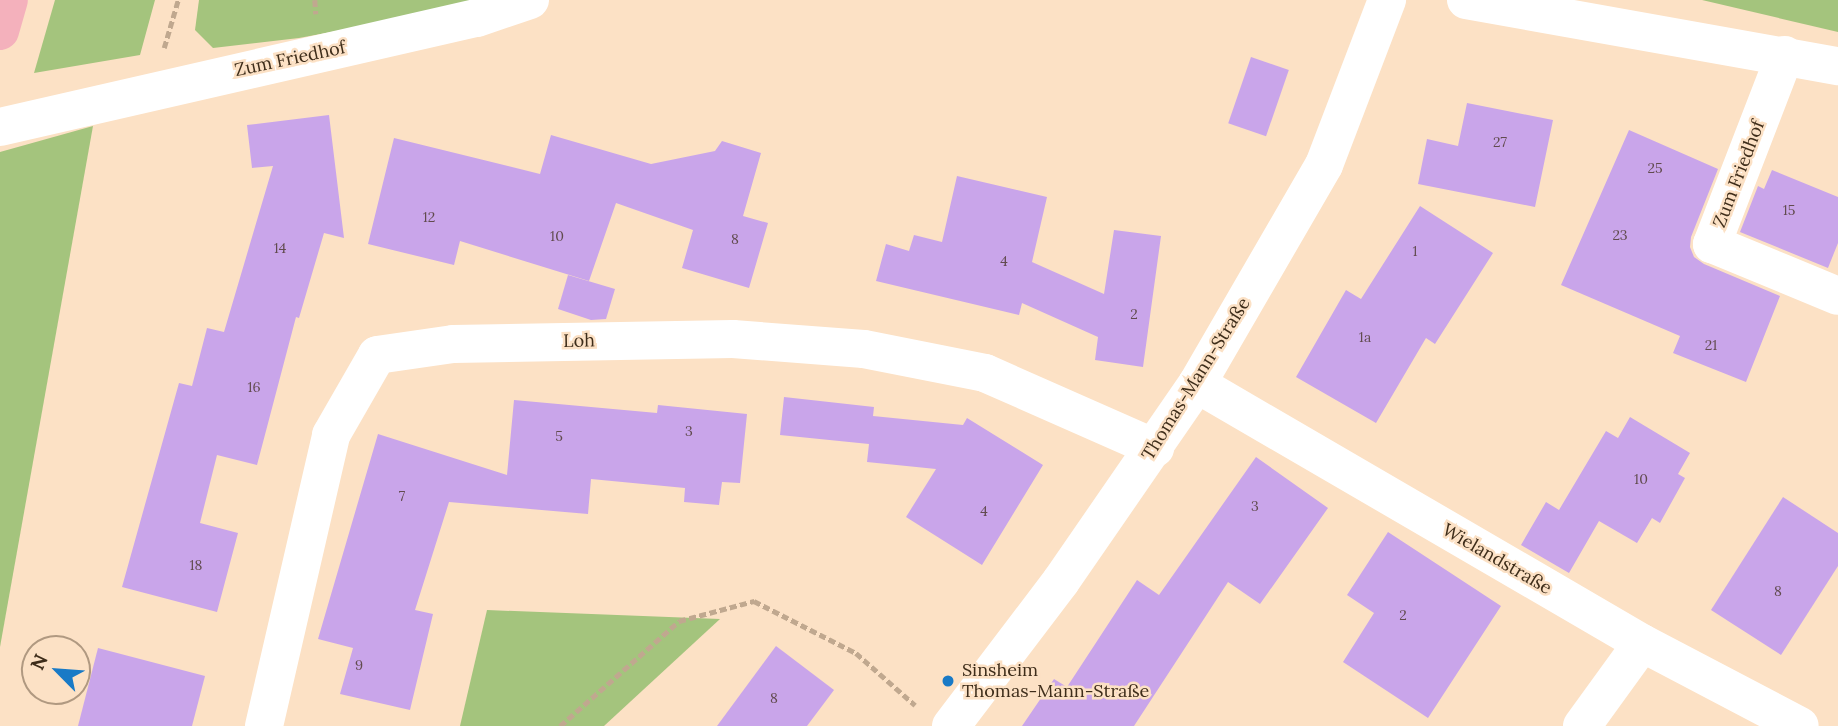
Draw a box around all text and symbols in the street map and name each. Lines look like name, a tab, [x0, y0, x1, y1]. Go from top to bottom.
street label: Zum Friedhof	[233, 37, 347, 81]
street label: Zum Friedhof	[1709, 117, 1769, 231]
house number: 27	[1493, 134, 1507, 150]
house number: 25	[1647, 160, 1663, 176]
house number: 15	[1783, 202, 1795, 218]
house number: 12	[423, 209, 435, 225]
house number: 23	[1612, 227, 1628, 243]
house number: 10	[550, 228, 564, 244]
house number: 8	[731, 231, 739, 247]
house number: 14	[274, 240, 286, 256]
house number: 1	[1412, 243, 1418, 259]
house number: 4	[1000, 253, 1008, 269]
street label: Thomas-Mann-Straße	[1137, 294, 1255, 464]
house number: 2	[1130, 306, 1138, 322]
house number: 1a	[1359, 329, 1371, 345]
street label: Loh	[563, 330, 595, 352]
house number: 21	[1705, 337, 1717, 353]
house number: 16	[247, 379, 261, 395]
house number: 3	[685, 423, 693, 439]
house number: 5	[555, 428, 563, 444]
house number: 10	[1634, 471, 1648, 487]
house number: 7	[399, 488, 405, 504]
house number: 3	[1251, 498, 1259, 514]
house number: 4	[980, 503, 988, 519]
street label: Wielandstraße	[1439, 519, 1555, 599]
house number: 18	[190, 557, 202, 573]
house number: 8	[1774, 583, 1782, 599]
house number: 2	[1399, 607, 1407, 623]
north arrow	[21, 635, 91, 705]
text: N	[25, 650, 53, 674]
house number: 9	[355, 657, 363, 673]
place label: Sinsheim Thomas-Mann-Straße	[962, 660, 1149, 702]
marker: Sinsheim Thomas-Mann-Straße	[940, 673, 956, 689]
house number: 8	[770, 690, 778, 706]

